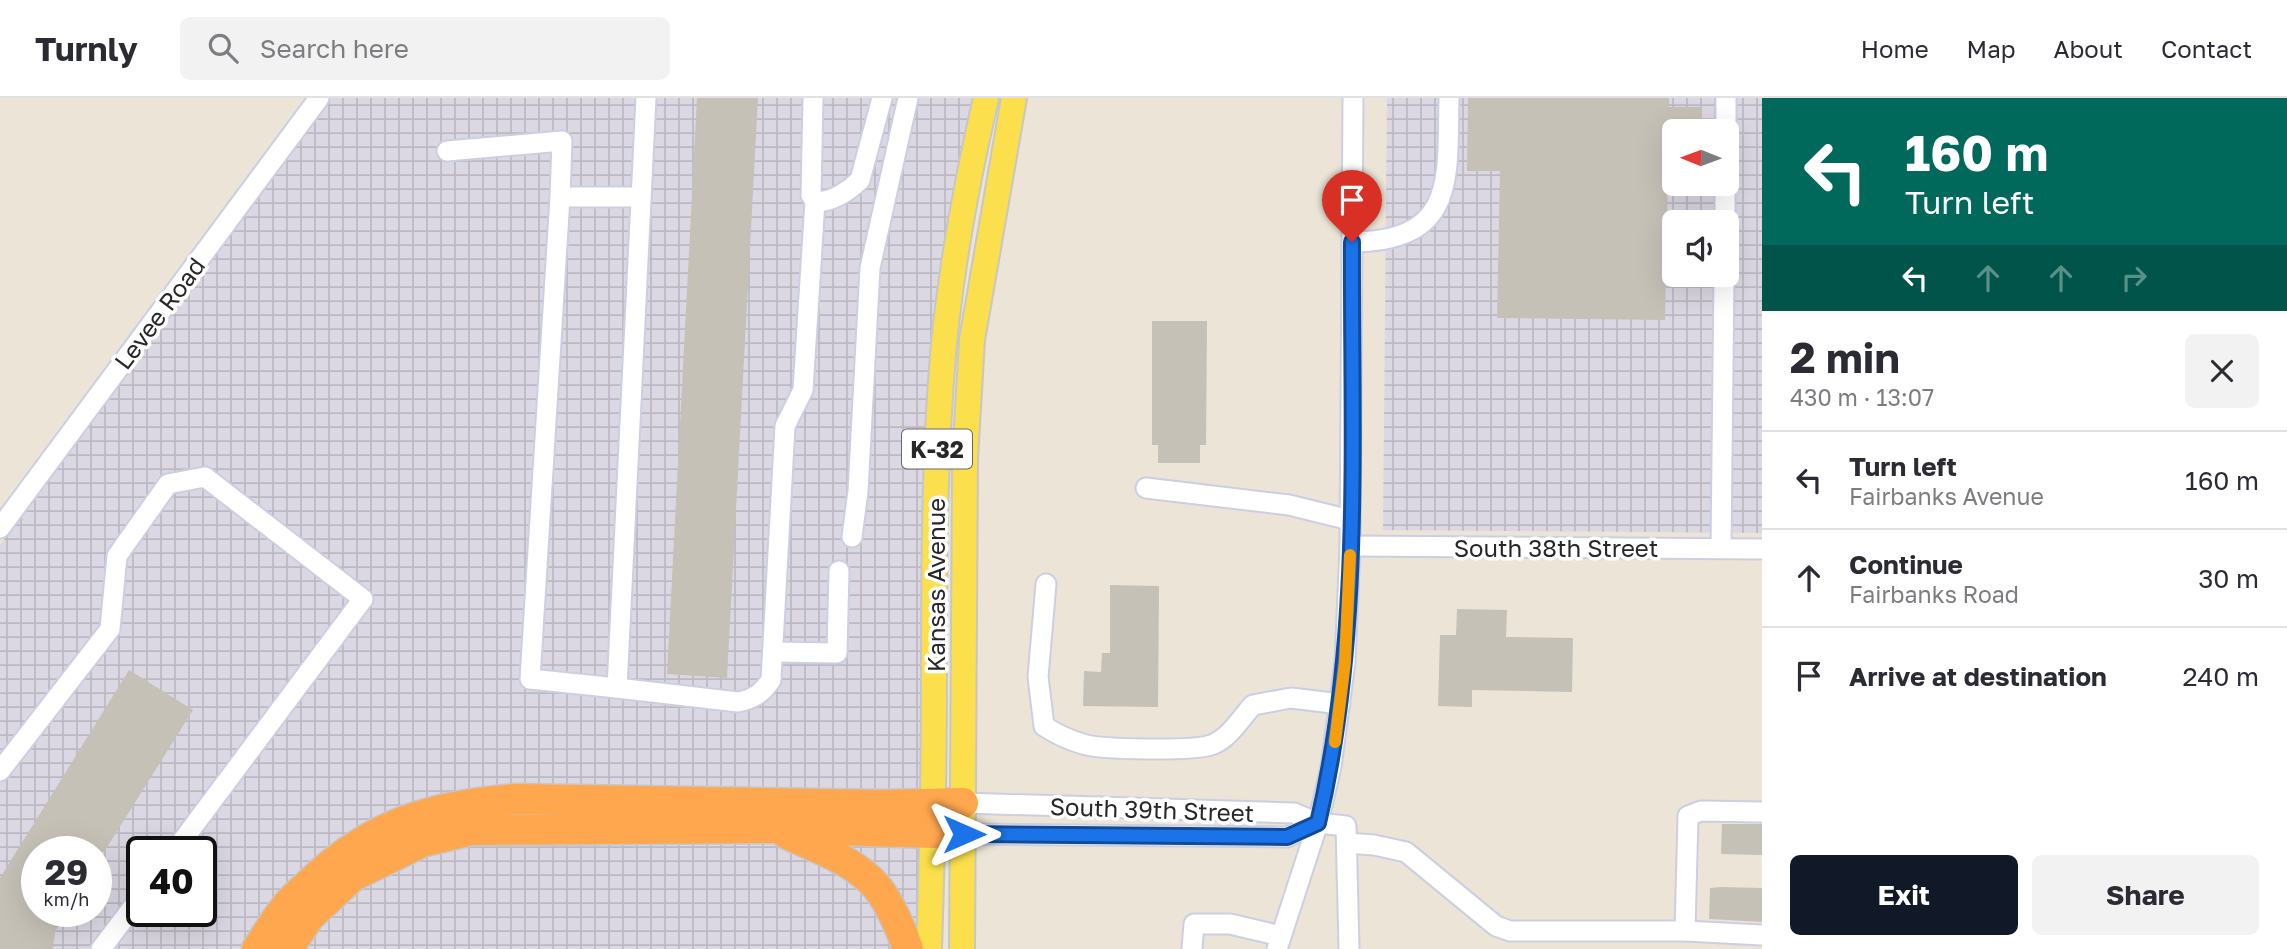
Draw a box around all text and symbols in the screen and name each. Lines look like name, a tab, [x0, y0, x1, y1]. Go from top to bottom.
search box	[180, 17, 670, 80]
text: Turnly	[35, 29, 138, 68]
icon: search	[204, 29, 242, 67]
text: Search here	[260, 33, 409, 64]
text: Home	[1861, 34, 1929, 63]
text: Map	[1967, 34, 2016, 63]
text: About	[2054, 34, 2123, 63]
text: Contact	[2161, 34, 2252, 63]
north arrow	[1662, 119, 1740, 196]
map controls	[1662, 119, 1739, 287]
text: 160 m	[1905, 123, 2048, 182]
icon: left	[1790, 126, 1881, 217]
pin	[1322, 170, 1382, 242]
icon: arrive	[1333, 181, 1371, 219]
text: Turn left	[1905, 183, 2034, 221]
button: sound	[1662, 210, 1739, 287]
street label: Levee Road	[108, 251, 210, 375]
icon: left	[1896, 259, 1934, 297]
icon: ahead	[1969, 259, 2007, 297]
icon: ahead	[2042, 259, 2080, 297]
icon: right	[2115, 259, 2153, 297]
text: 2 min	[1790, 332, 1900, 382]
button: close	[2185, 334, 2259, 408]
text: 430 m · 13:07	[1790, 383, 1934, 411]
road number: K-32	[902, 430, 972, 468]
text: Turn left	[1849, 451, 1957, 482]
icon: left	[1790, 461, 1828, 499]
text: 160 m	[2185, 465, 2259, 496]
text: Fairbanks Avenue	[1849, 482, 2044, 510]
street label: Kansas Avenue	[921, 498, 950, 672]
street label: South 38th Street	[1454, 533, 1658, 562]
text: Continue	[1849, 549, 1963, 580]
icon: ahead	[1790, 559, 1828, 597]
text: 30 m	[2198, 563, 2259, 594]
text: Fairbanks Road	[1849, 580, 2019, 608]
icon: arrive	[1790, 657, 1828, 695]
text: Arrive at destination	[1849, 661, 2107, 692]
text: 240 m	[2182, 661, 2259, 692]
street label: South 39th Street	[1049, 791, 1255, 827]
position arrow	[927, 797, 1001, 871]
speed limit sign: 40	[126, 836, 217, 927]
text: 29	[45, 851, 88, 893]
button: Exit	[1790, 855, 2018, 935]
button: Share	[2032, 855, 2259, 935]
text: km/h	[44, 888, 89, 910]

